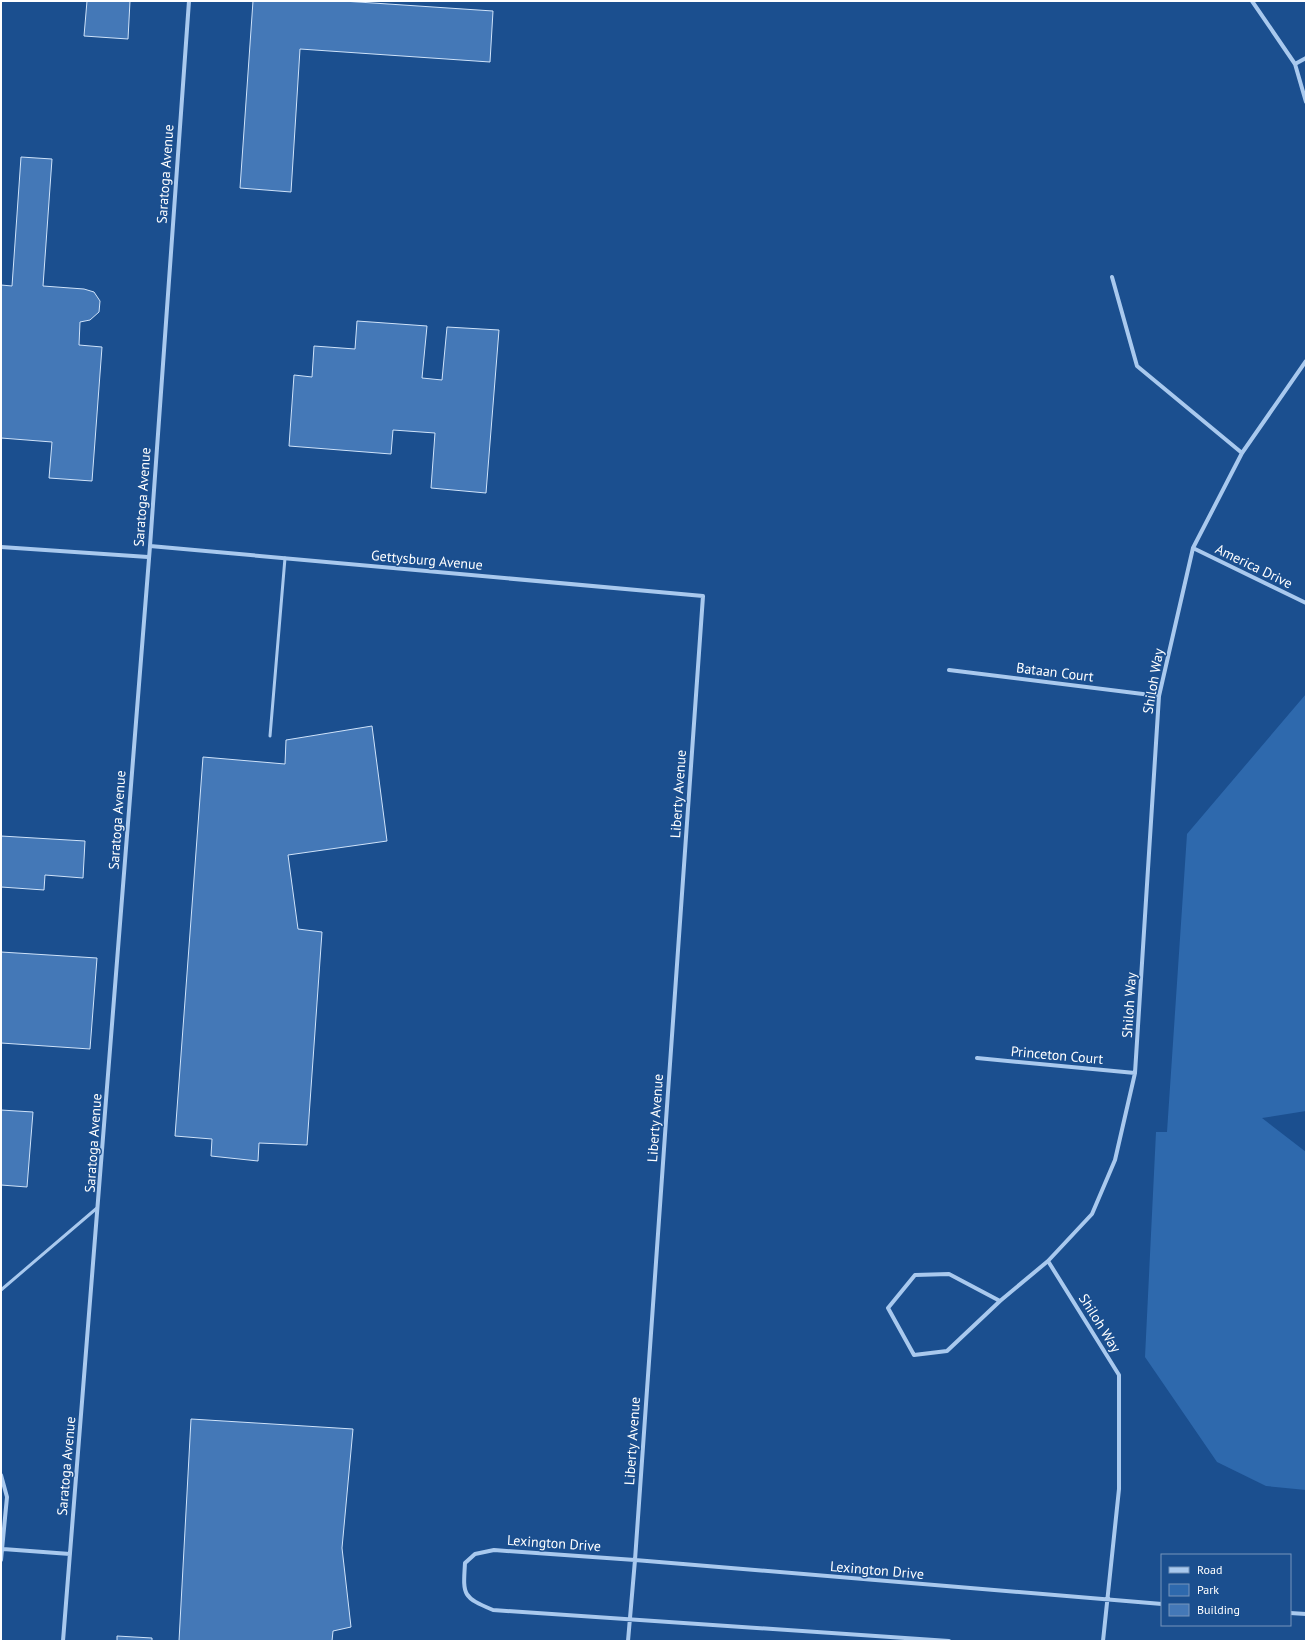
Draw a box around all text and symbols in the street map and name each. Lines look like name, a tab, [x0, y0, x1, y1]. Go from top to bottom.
street label: Saratoga Avenue	[153, 124, 177, 224]
street label: Saratoga Avenue	[130, 447, 154, 547]
street label: America Drive	[1213, 540, 1295, 592]
street label: Gettysburg Avenue	[370, 546, 484, 574]
street label: Shiloh Way	[1138, 646, 1168, 715]
street label: Bataan Court	[1015, 658, 1095, 686]
street label: Liberty Avenue	[666, 749, 690, 839]
street label: Saratoga Avenue	[105, 770, 129, 870]
street label: Shiloh Way	[1118, 971, 1140, 1039]
street label: Princeton Court	[1010, 1042, 1104, 1068]
street label: Liberty Avenue	[643, 1073, 667, 1163]
street label: Saratoga Avenue	[81, 1093, 105, 1193]
street label: Shiloh Way	[1075, 1290, 1125, 1356]
street label: Liberty Avenue	[620, 1396, 644, 1486]
street label: Saratoga Avenue	[53, 1416, 79, 1516]
street label: Lexington Drive	[506, 1531, 602, 1555]
legend	[1161, 1554, 1291, 1626]
street label: Lexington Drive	[829, 1557, 925, 1583]
text: Road	[1197, 1562, 1222, 1577]
text: Park	[1197, 1582, 1219, 1597]
text: Building	[1197, 1602, 1240, 1617]

